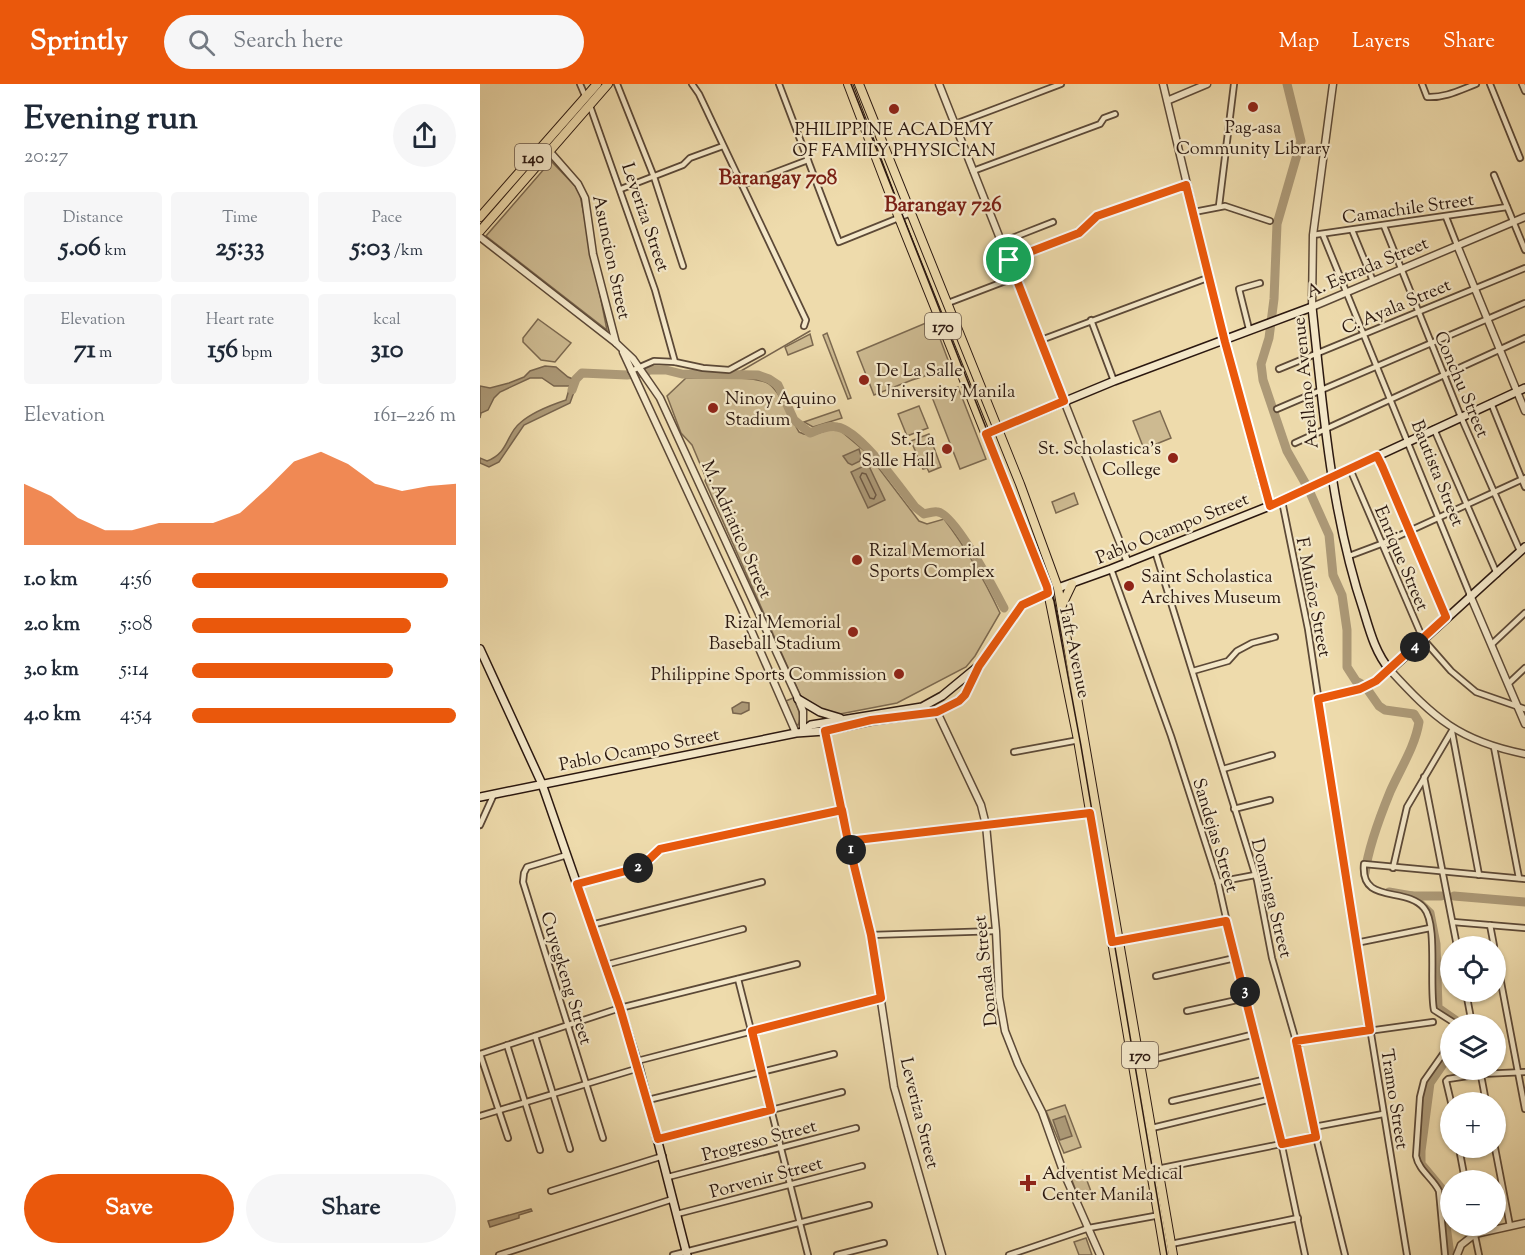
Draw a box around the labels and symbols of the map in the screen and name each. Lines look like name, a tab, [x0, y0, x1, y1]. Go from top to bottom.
marker: Pag-asa Community Library	[1246, 100, 1260, 114]
marker: PHILIPPINE ACADEMY OF FAMILY PHYSICIAN	[887, 102, 901, 116]
place label: Pag-asa Community Library	[1176, 116, 1330, 163]
place label: PHILIPPINE ACADEMY OF FAMILY PHYSICIAN	[792, 118, 996, 165]
road number: 140	[515, 144, 551, 170]
street label: Leveriza Street	[613, 160, 675, 276]
district label: Barangay 708	[719, 164, 838, 194]
street label: Camachile Street	[1341, 188, 1476, 232]
district label: Barangay 726	[884, 191, 1002, 221]
street label: Asuncion Street	[584, 193, 636, 322]
street label: A. Estrada Street	[1303, 231, 1433, 306]
pin	[983, 234, 1034, 285]
street label: C. Ayala Street	[1338, 273, 1456, 343]
road number: 170	[925, 313, 961, 339]
street label: Arellano Avenue	[1287, 316, 1327, 450]
street label: Conchu Street	[1426, 327, 1494, 442]
place label: De La Salle University Manila	[876, 359, 1015, 406]
marker: De La Salle University Manila	[857, 373, 871, 387]
place label: Ninoy Aquino Stadium	[725, 387, 837, 434]
marker: Ninoy Aquino Stadium	[706, 401, 720, 415]
street label: Bautista Street	[1403, 417, 1469, 531]
place label: St. La Salle Hall	[861, 428, 935, 475]
place label: St. Scholastica's College	[1038, 437, 1161, 484]
marker: St. La Salle Hall	[940, 442, 954, 456]
marker: St. Scholastica's College	[1166, 451, 1180, 465]
street label: M. Adriatico Street	[693, 457, 777, 603]
street label: Pablo Ocampo Street	[1092, 487, 1253, 572]
street label: Enrique Street	[1366, 502, 1434, 615]
street label: F. Muñoz Street	[1288, 535, 1336, 660]
place label: Rizal Memorial Sports Complex	[869, 539, 995, 586]
marker: Rizal Memorial Sports Complex	[850, 553, 864, 567]
place label: Saint Scholastica Archives Museum	[1141, 565, 1281, 612]
marker: Saint Scholastica Archives Museum	[1122, 579, 1136, 593]
street label: Taft Avenue	[1050, 602, 1096, 701]
place label: Rizal Memorial Baseball Stadium	[709, 611, 841, 658]
marker: Rizal Memorial Baseball Stadium	[846, 625, 860, 639]
pin: 4	[1400, 632, 1430, 662]
place label: Philippine Sports Commission	[651, 663, 887, 689]
marker: Philippine Sports Commission	[892, 667, 906, 681]
street label: Pablo Ocampo Street	[557, 723, 722, 779]
street label: Sandejas Street	[1184, 775, 1244, 896]
pin: 1	[836, 835, 866, 865]
street label: Dominga Street	[1243, 836, 1297, 961]
pin: 2	[623, 853, 653, 883]
street label: Cuyegkeng Street	[533, 909, 598, 1048]
street label: Donada Street	[968, 914, 1006, 1028]
pin: 3	[1230, 977, 1260, 1007]
road number: 170	[1122, 1042, 1158, 1068]
street label: Tramo Street	[1372, 1047, 1414, 1151]
street label: Leveriza Street	[892, 1055, 944, 1172]
street label: Progreso Street	[699, 1114, 820, 1170]
street label: Porvenir Street	[707, 1151, 826, 1206]
place label: Adventist Medical Center Manila	[1042, 1162, 1183, 1209]
marker: Adventist Medical Center Manila	[1019, 1174, 1037, 1192]

